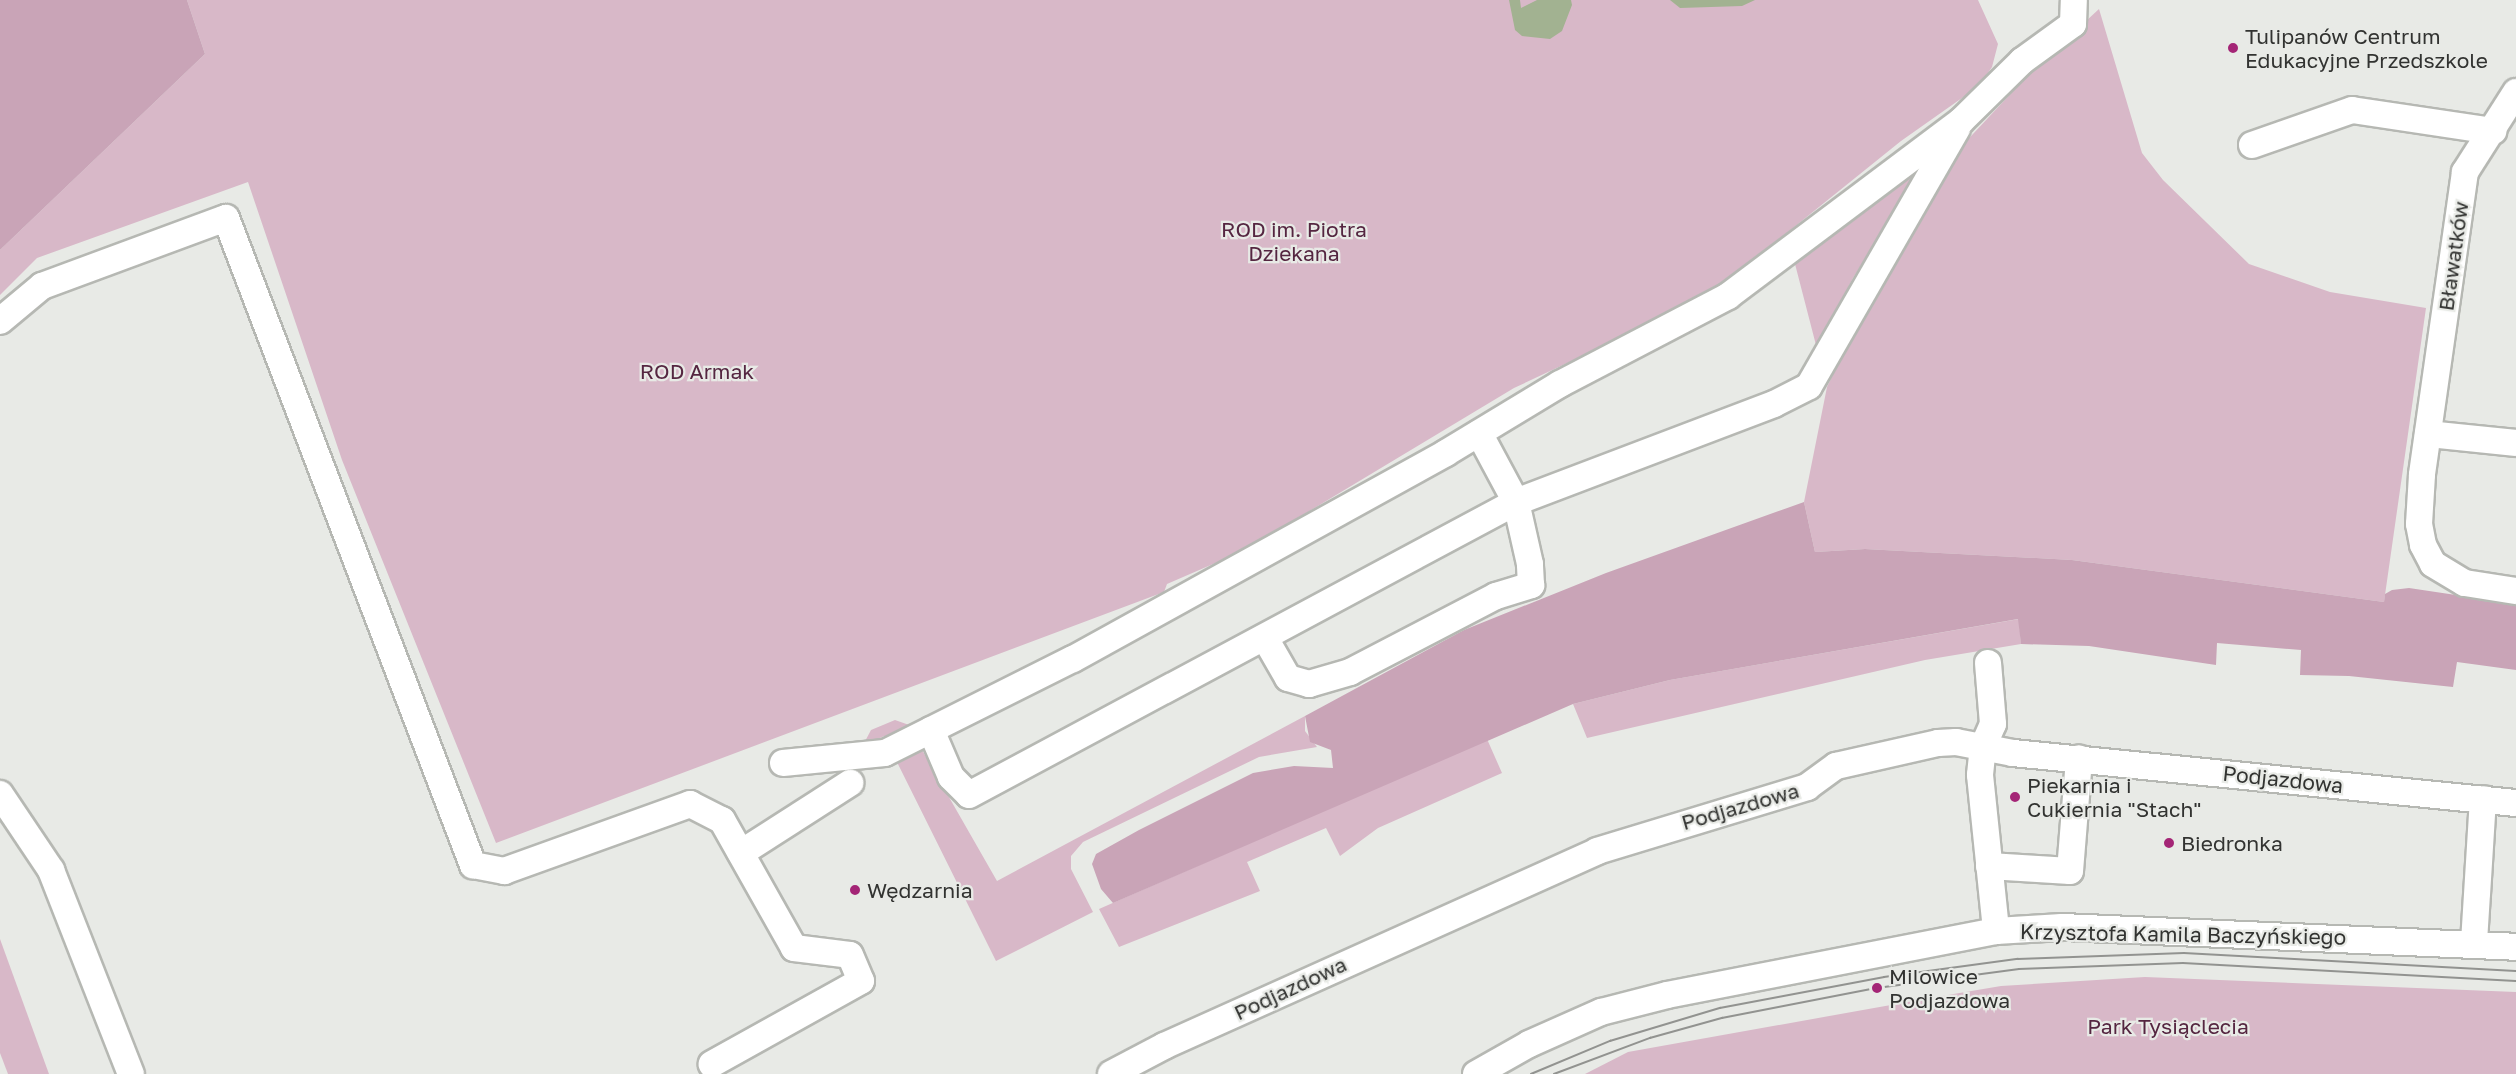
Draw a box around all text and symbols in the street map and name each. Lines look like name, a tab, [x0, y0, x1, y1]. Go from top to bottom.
place label: Tulipanów Centrum Edukacyjne Przedszkole	[2245, 23, 2488, 73]
marker: Tulipanów Centrum Edukacyjne Przedszkole	[2226, 41, 2240, 55]
street label: Bławatków	[2433, 200, 2473, 312]
park label: ROD im. Piotra Dziekana	[1221, 216, 1367, 266]
park label: ROD Armak	[640, 358, 754, 384]
street label: Podjazdowa	[2222, 760, 2344, 798]
place label: Piekarnia i Cukiernia "Stach"	[2027, 772, 2201, 822]
street label: Podjazdowa	[1678, 777, 1802, 835]
marker: Piekarnia i Cukiernia "Stach"	[2008, 790, 2022, 804]
place label: Biedronka	[2181, 830, 2283, 856]
marker: Biedronka	[2162, 836, 2176, 850]
place label: Wędzarnia	[867, 877, 973, 903]
marker: Wędzarnia	[848, 883, 862, 897]
street label: Krzysztofa Kamila Baczyńskiego	[2020, 919, 2346, 949]
street label: Podjazdowa	[1230, 951, 1350, 1025]
place label: Milowice Podjazdowa	[1889, 963, 2010, 1013]
marker: Milowice Podjazdowa	[1870, 981, 1884, 995]
park label: Park Tysiąclecia	[2087, 1013, 2249, 1039]

